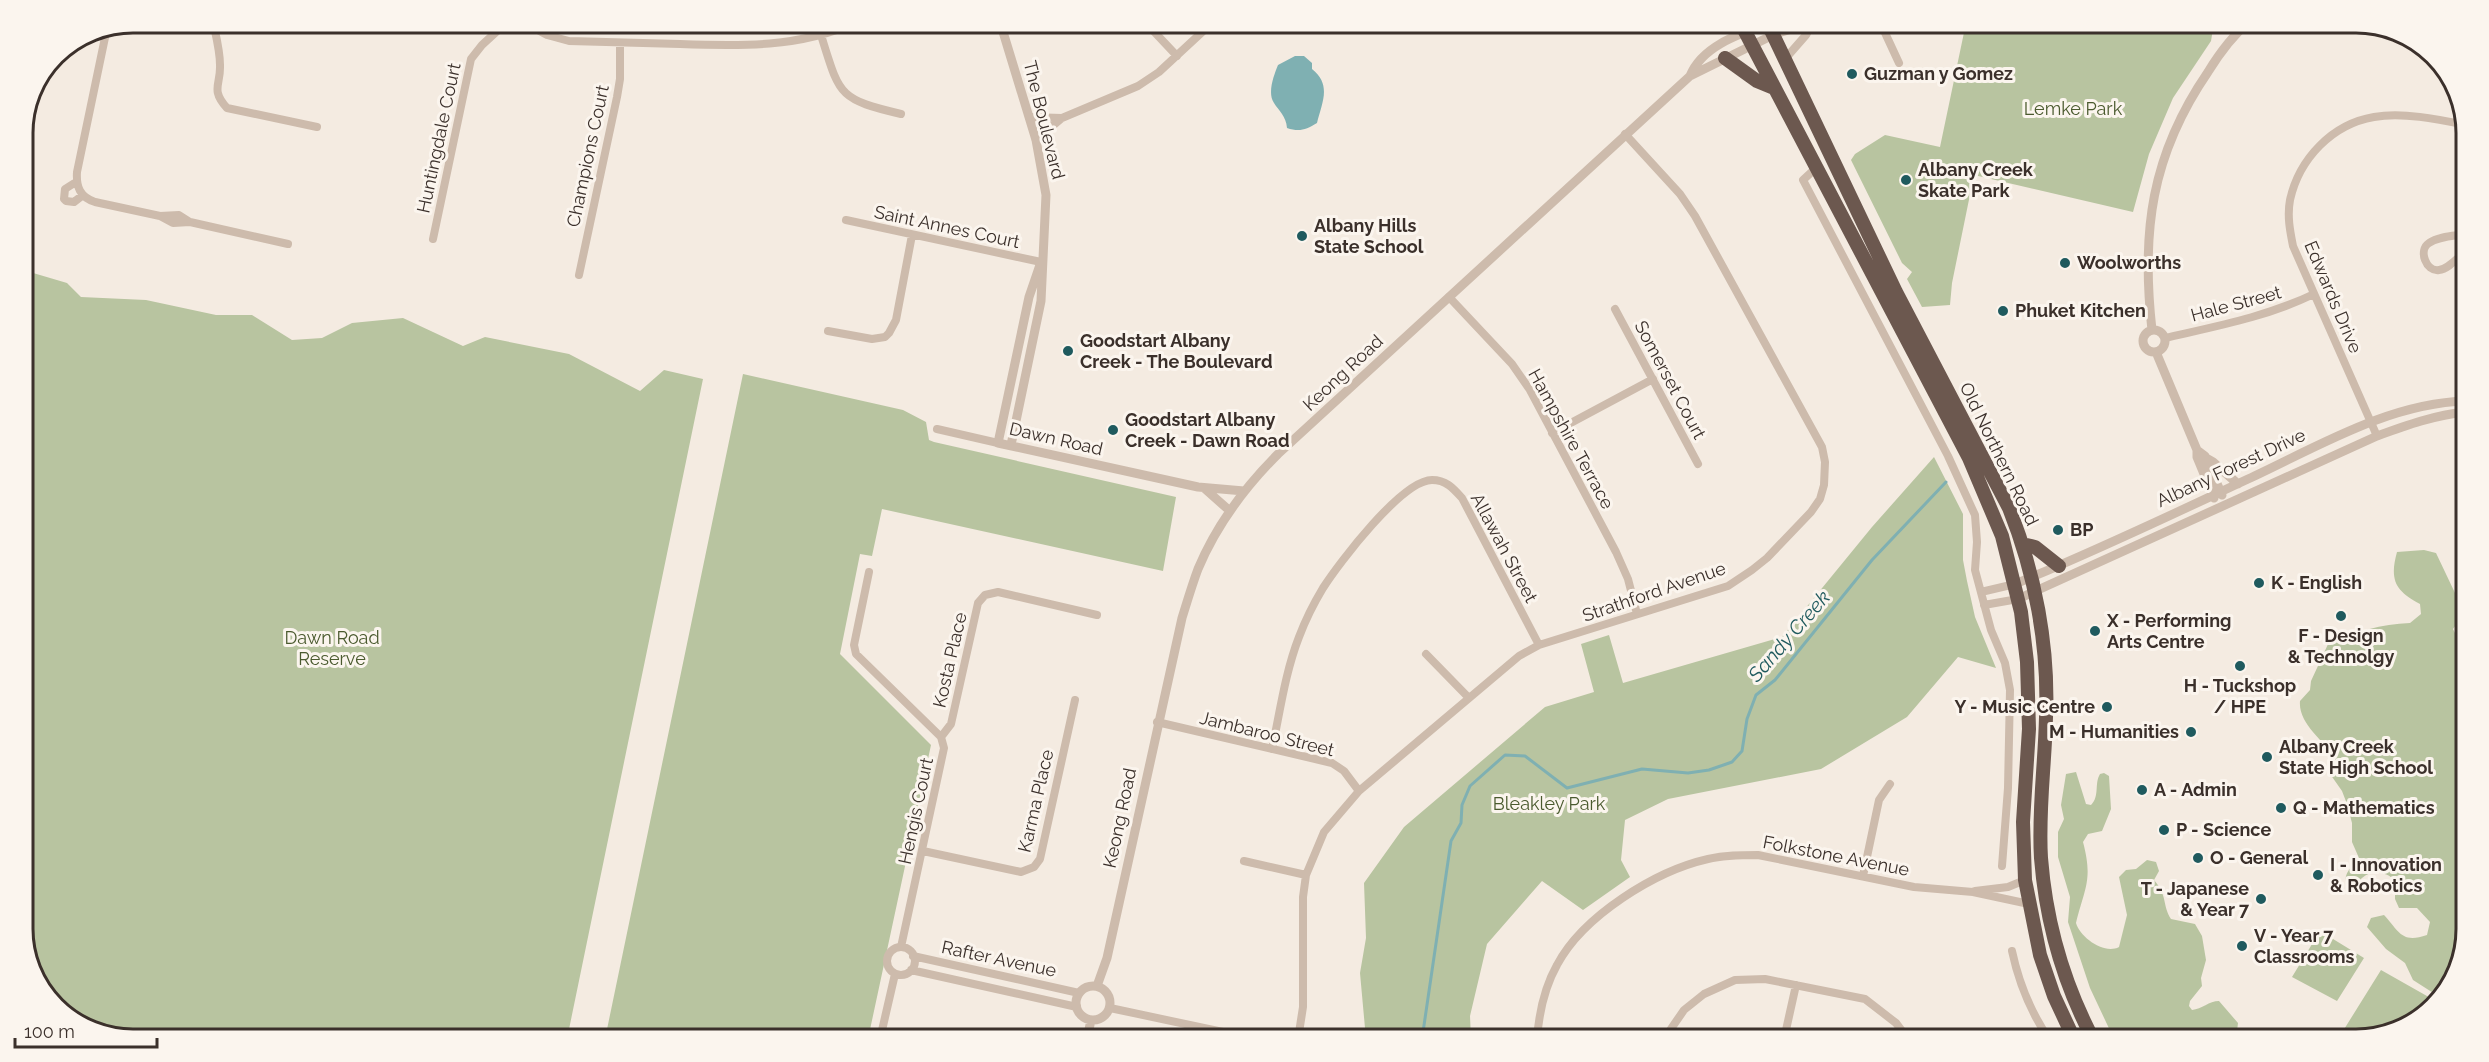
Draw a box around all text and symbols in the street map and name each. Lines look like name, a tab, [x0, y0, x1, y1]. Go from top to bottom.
street label: The Boulevard	[1020, 58, 1069, 181]
street label: Huntingdale Court	[412, 61, 465, 215]
place label: Guzman y Gomez	[1864, 63, 2013, 84]
marker: Guzman y Gomez	[1845, 67, 1859, 81]
street label: Champions Court	[562, 83, 613, 229]
park label: Lemke Park	[2024, 98, 2123, 119]
place label: Albany Creek Skate Park	[1918, 159, 2034, 201]
marker: Albany Creek Skate Park	[1899, 173, 1913, 187]
street label: Saint Annes Court	[872, 201, 1022, 252]
place label: Albany Hills State School	[1314, 215, 1424, 257]
marker: Albany Hills State School	[1295, 229, 1309, 243]
street label: Edwards Drive	[2300, 238, 2367, 356]
place label: Woolworths	[2077, 252, 2181, 273]
marker: Woolworths	[2058, 256, 2072, 270]
street label: Hale Street	[2188, 281, 2283, 326]
place label: Phuket Kitchen	[2015, 300, 2146, 321]
marker: Phuket Kitchen	[1996, 304, 2010, 318]
street label: Somerset Court	[1630, 317, 1710, 443]
place label: Goodstart Albany Creek - The Boulevard	[1080, 330, 1273, 372]
street label: Keong Road	[1298, 330, 1387, 415]
marker: Goodstart Albany Creek - The Boulevard	[1061, 344, 1075, 358]
street label: Hampshire Terrace	[1524, 365, 1619, 513]
street label: Old Northern Road	[1956, 379, 2043, 529]
place label: Goodstart Albany Creek - Dawn Road	[1125, 409, 1290, 451]
street label: Dawn Road	[1007, 418, 1105, 459]
marker: Goodstart Albany Creek - Dawn Road	[1106, 423, 1120, 437]
street label: Albany Forest Drive	[2153, 424, 2309, 511]
street label: Allawah Street	[1467, 490, 1542, 606]
place label: BP	[2070, 519, 2093, 540]
marker: BP	[2051, 523, 2065, 537]
street label: Strathford Avenue	[1579, 557, 1729, 626]
place label: K - English	[2271, 572, 2362, 593]
marker: K - English	[2252, 576, 2266, 590]
water label: Sandy Creek	[1742, 585, 1835, 687]
marker: F - Design & Technolgy	[2334, 609, 2348, 623]
street label: Kosta Place	[928, 610, 971, 710]
place label: X - Performing Arts Centre	[2106, 610, 2231, 652]
marker: X - Performing Arts Centre	[2088, 624, 2102, 638]
place label: F - Design & Technolgy	[2288, 625, 2394, 667]
park label: Dawn Road Reserve	[284, 627, 380, 669]
marker: H - Tuckshop / HPE	[2233, 659, 2247, 673]
place label: H - Tuckshop / HPE	[2184, 675, 2296, 717]
place label: Y - Music Centre	[1955, 696, 2095, 717]
marker: Y - Music Centre	[2100, 700, 2114, 714]
street label: Jambaroo Street	[1198, 707, 1336, 760]
place label: M - Humanities	[2049, 721, 2179, 742]
marker: M - Humanities	[2184, 725, 2198, 739]
place label: Albany Creek State High School	[2279, 736, 2433, 778]
street label: Karma Place	[1013, 747, 1058, 854]
marker: Albany Creek State High School	[2260, 750, 2274, 764]
street label: Hengis Court	[894, 756, 937, 866]
street label: Keong Road	[1099, 766, 1140, 870]
place label: A - Admin	[2154, 779, 2237, 800]
marker: A - Admin	[2135, 783, 2149, 797]
park label: Bleakley Park	[1493, 793, 1606, 814]
place label: Q - Mathematics	[2293, 797, 2435, 818]
marker: Q - Mathematics	[2274, 801, 2288, 815]
place label: P - Science	[2176, 819, 2271, 840]
marker: P - Science	[2157, 823, 2171, 837]
street label: Folkstone Avenue	[1761, 831, 1911, 880]
place label: O - General	[2210, 847, 2309, 868]
marker: O - General	[2191, 851, 2205, 865]
place label: I - Innovation & Robotics	[2330, 854, 2442, 896]
marker: I - Innovation & Robotics	[2311, 868, 2325, 882]
place label: T - Japanese & Year 7	[2141, 878, 2250, 920]
marker: T - Japanese & Year 7	[2254, 892, 2268, 906]
place label: V - Year 7 Classrooms	[2254, 925, 2355, 967]
street label: Rafter Avenue	[940, 936, 1059, 981]
marker: V - Year 7 Classrooms	[2235, 939, 2249, 953]
scale bar	[15, 1011, 158, 1049]
text: 100 m	[24, 1021, 75, 1042]

